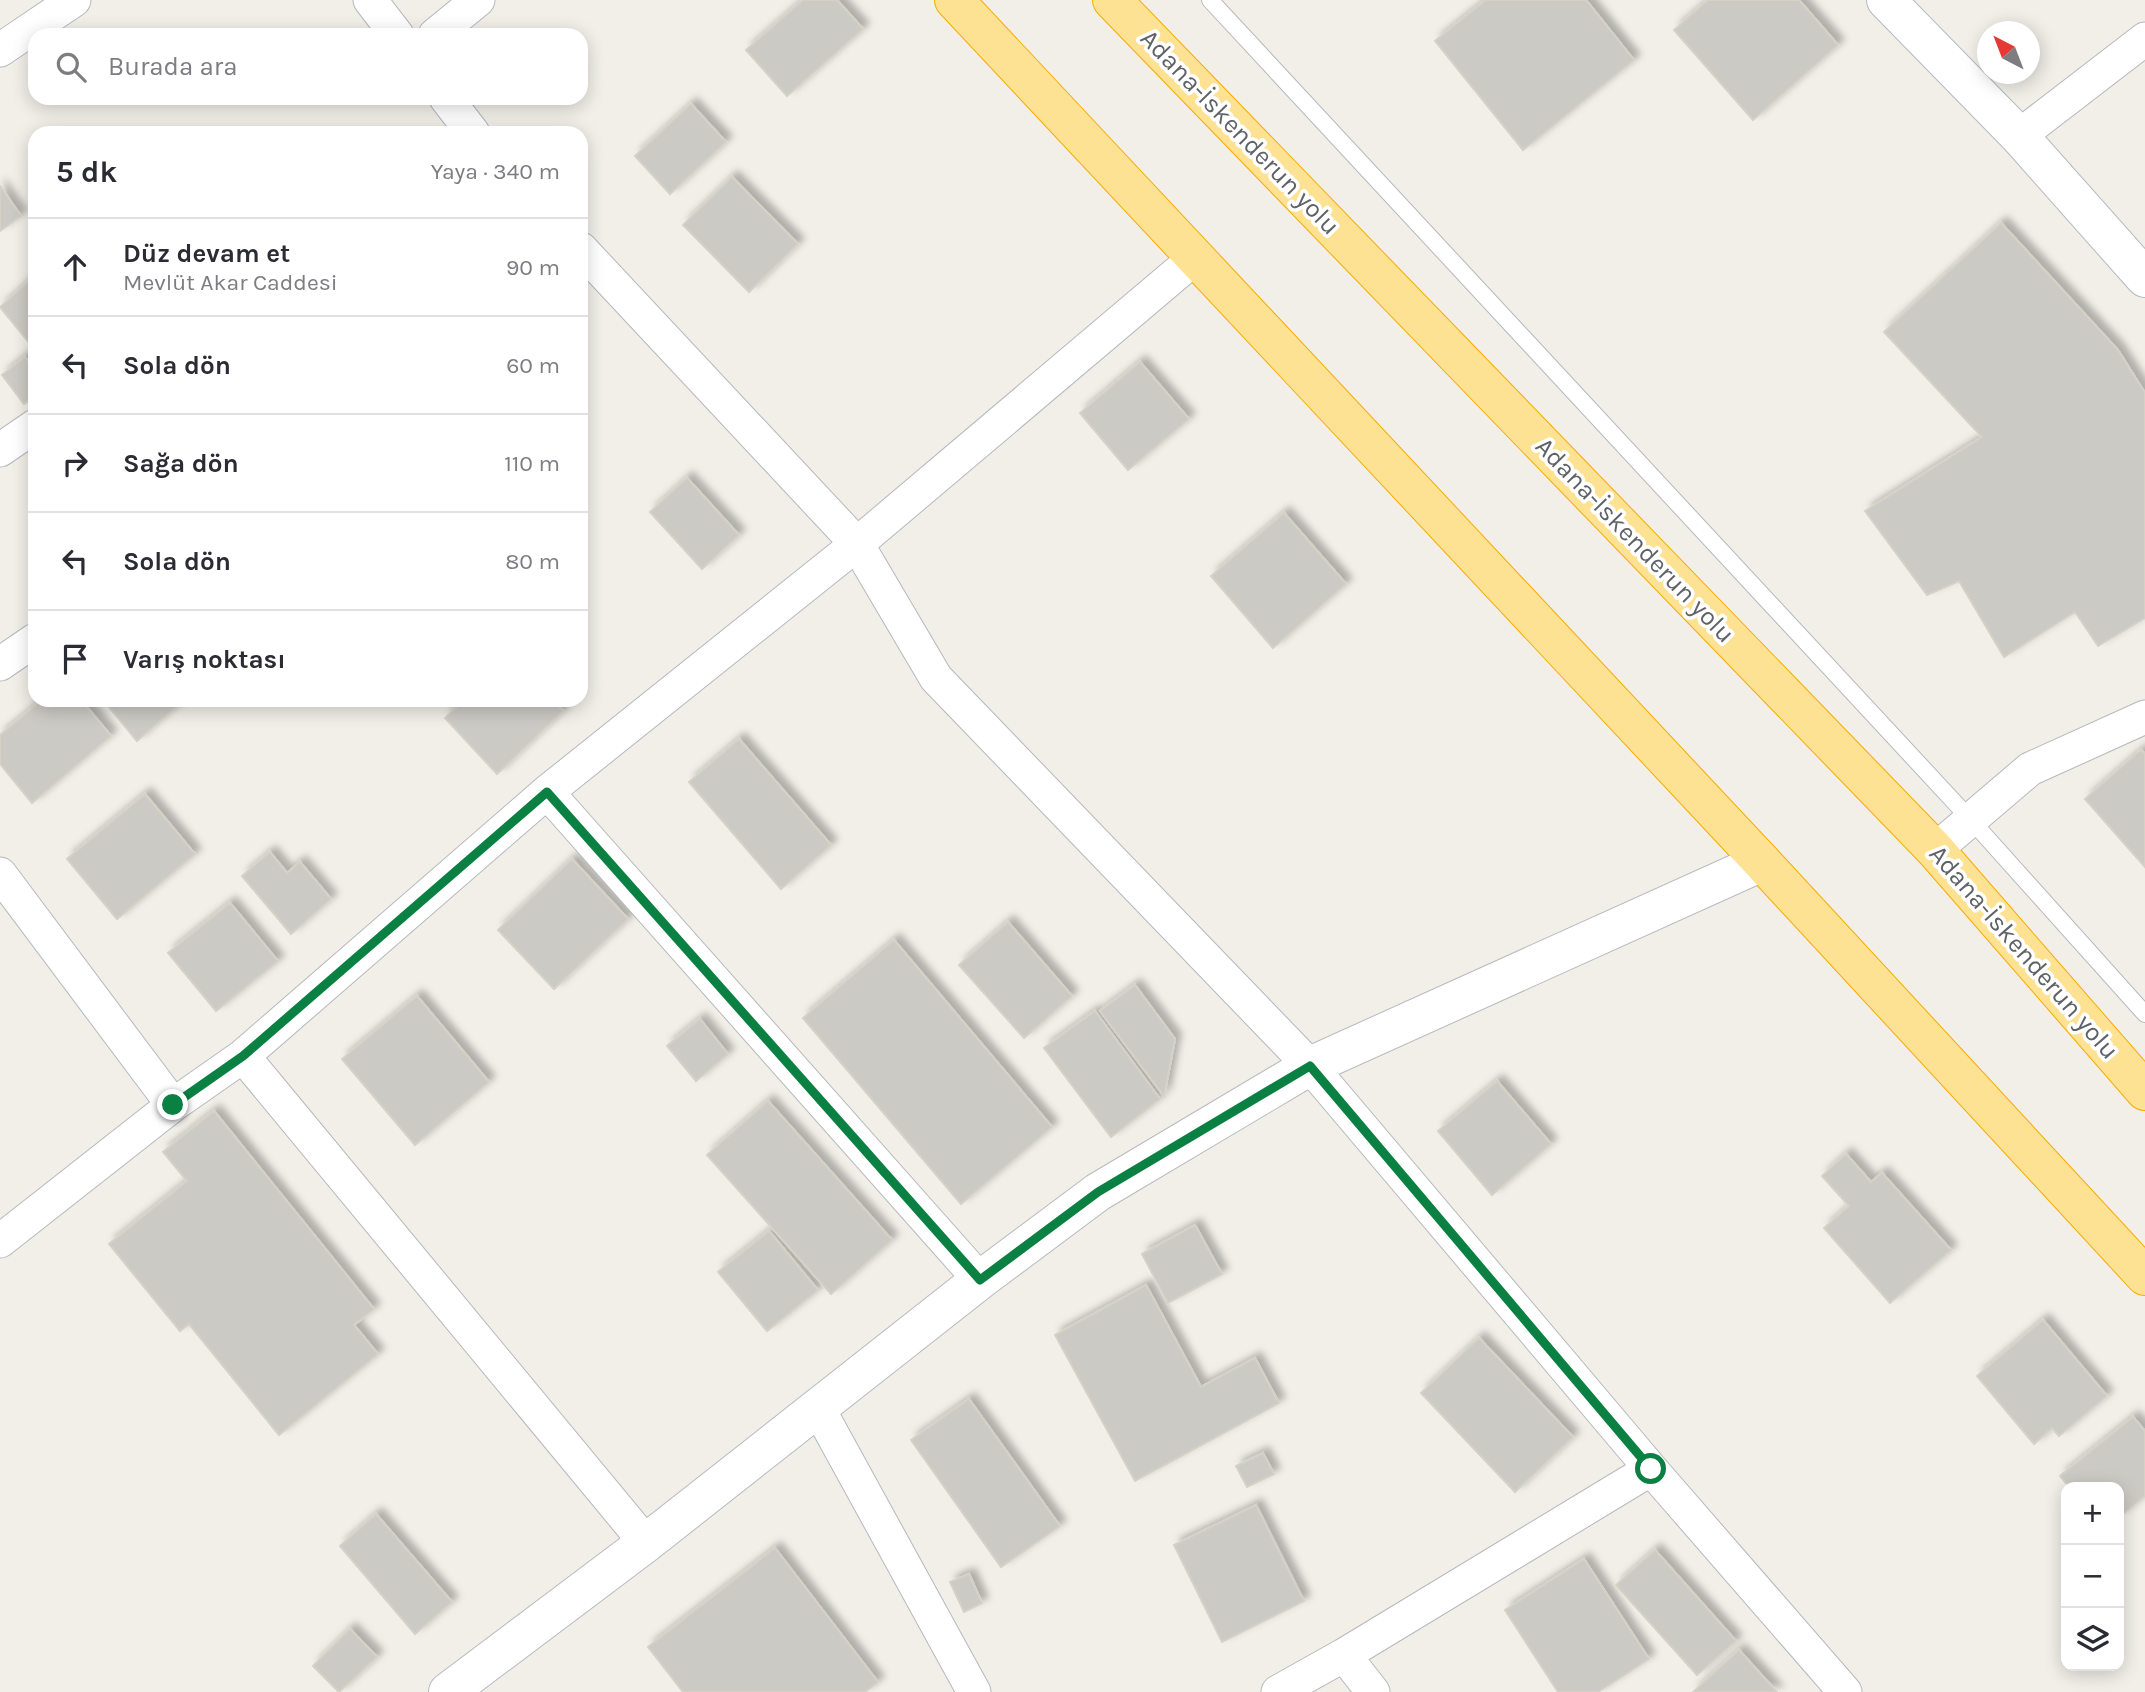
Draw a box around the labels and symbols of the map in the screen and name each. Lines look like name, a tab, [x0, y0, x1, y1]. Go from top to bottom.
north arrow	[1977, 21, 2040, 84]
street label: Adana-İskenderun yolu	[1134, 23, 1346, 241]
street label: Adana-İskenderun yolu	[1529, 431, 1741, 649]
street label: Adana-İskenderun yolu	[1923, 839, 2125, 1065]
route end	[157, 1089, 188, 1120]
route start	[1635, 1453, 1666, 1484]

